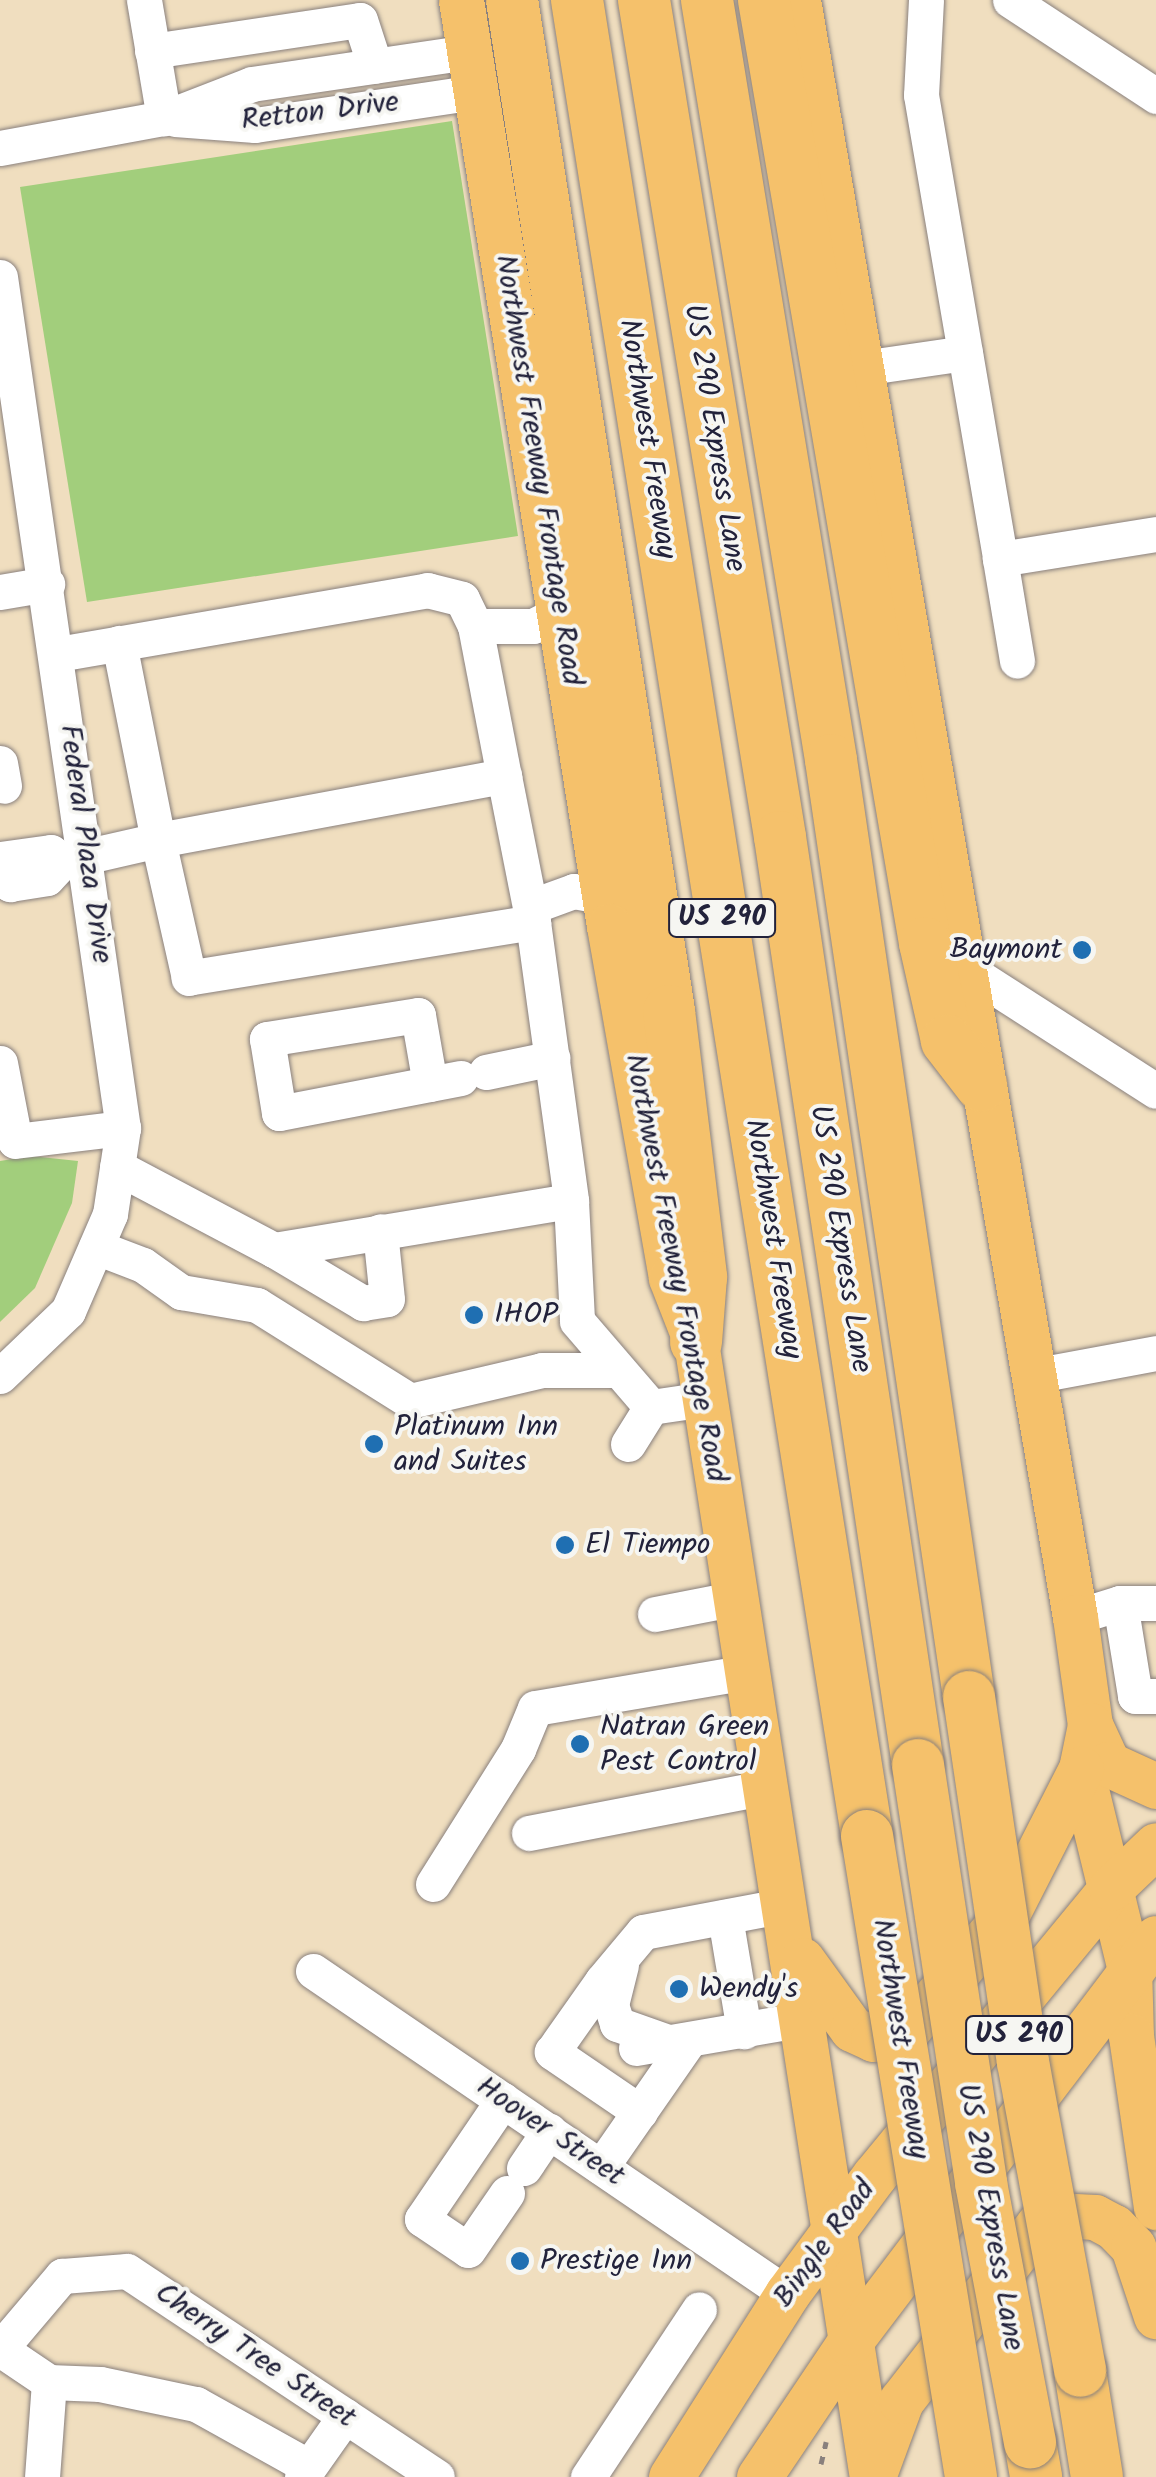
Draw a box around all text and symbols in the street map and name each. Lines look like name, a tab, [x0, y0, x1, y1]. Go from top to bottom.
street label: Retton Drive	[239, 84, 401, 140]
street label: Northwest Freeway Frontage Road	[486, 252, 590, 688]
street label: US 290 Express Lane	[675, 302, 753, 574]
street label: Northwest Freeway	[610, 316, 684, 562]
street label: Federal Plaza Drive	[50, 722, 120, 966]
road number: US 290	[667, 895, 777, 941]
place label: Baymont	[950, 932, 1062, 968]
marker: Baymont	[1071, 939, 1093, 961]
street label: Northwest Freeway Frontage Road	[616, 1051, 734, 1485]
street label: US 290 Express Lane	[801, 1103, 879, 1375]
street label: Northwest Freeway	[736, 1116, 810, 1362]
place label: IHOP	[494, 1297, 558, 1333]
marker: IHOP	[463, 1304, 485, 1326]
place label: Platinum Inn and Suites	[394, 1409, 558, 1480]
marker: Platinum Inn and Suites	[363, 1433, 385, 1455]
place label: El Tiempo	[585, 1527, 710, 1563]
marker: El Tiempo	[554, 1534, 576, 1556]
place label: Natran Green Pest Control	[600, 1709, 769, 1780]
marker: Natran Green Pest Control	[569, 1733, 591, 1755]
street label: Northwest Freeway	[863, 1916, 937, 2162]
place label: Wendy's	[699, 1971, 798, 2007]
marker: Wendy's	[668, 1978, 690, 2000]
road number: US 290	[964, 2012, 1074, 2058]
street label: Hoover Street	[469, 2069, 631, 2195]
street label: US 290 Express Lane	[949, 2081, 1031, 2353]
street label: Bingle Road	[766, 2173, 884, 2315]
place label: Prestige Inn	[540, 2243, 692, 2279]
marker: Prestige Inn	[509, 2250, 531, 2272]
street label: Cherry Tree Street	[148, 2275, 362, 2437]

